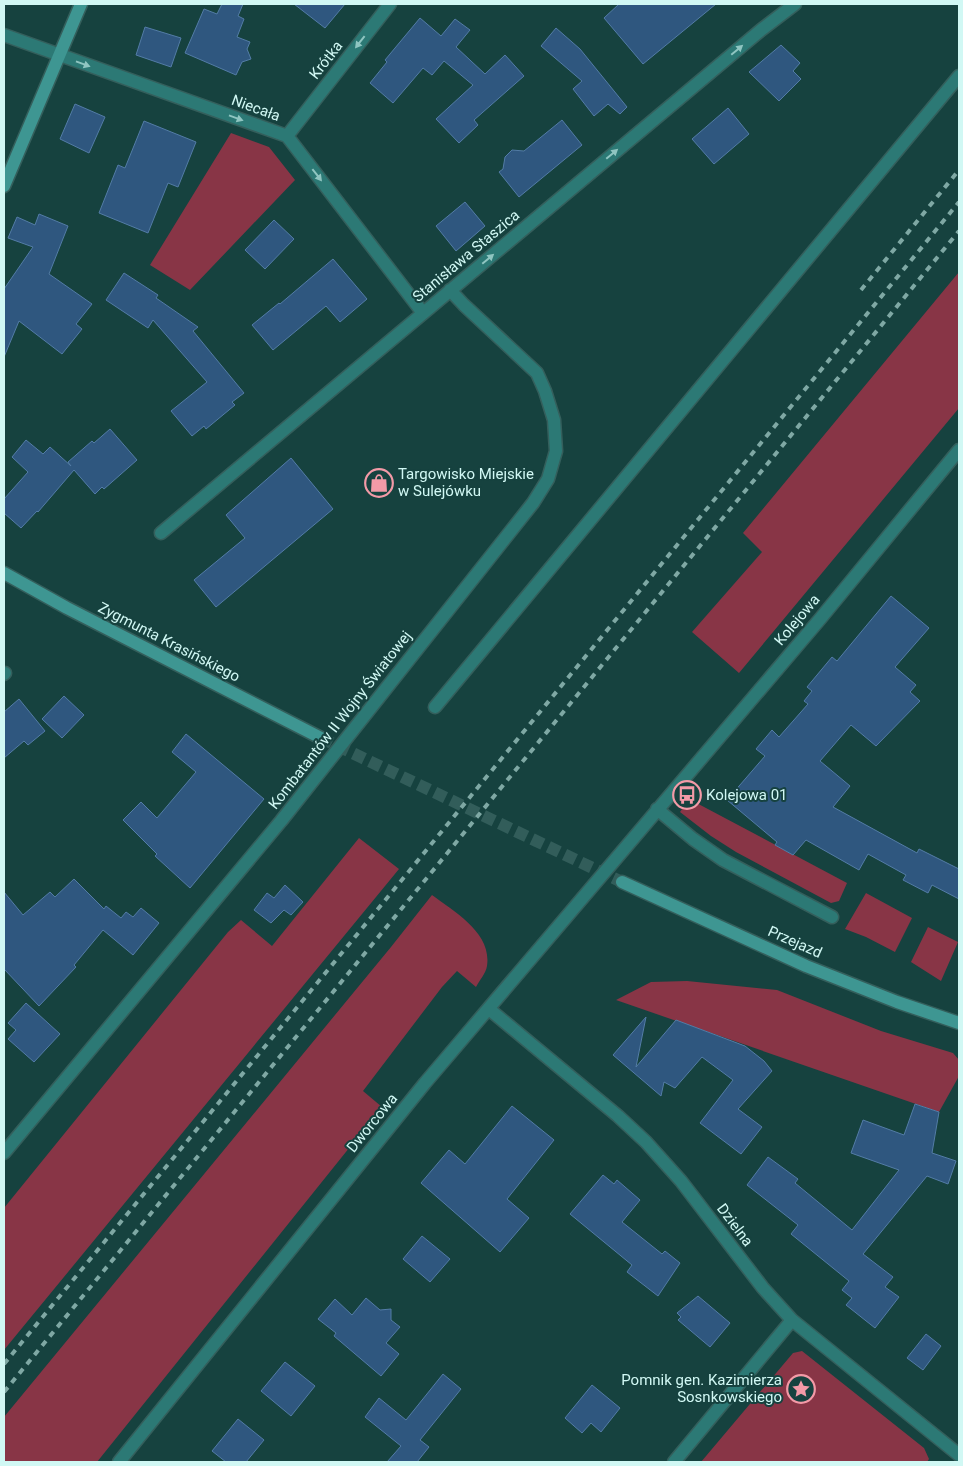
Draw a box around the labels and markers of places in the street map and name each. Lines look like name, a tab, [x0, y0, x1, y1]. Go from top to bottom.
place label: Targowisko Miejskie w Sulejówku	[398, 465, 534, 500]
shop icon: Targowisko Miejskie w Sulejówku	[364, 468, 394, 498]
bus stop icon: Kolejowa 01	[672, 780, 702, 810]
place label: Kolejowa 01	[706, 786, 788, 804]
place label: Pomnik gen. Kazimierza Sosnkowskiego	[621, 1371, 782, 1406]
place icon: Pomnik gen. Kazimierza Sosnkowskiego	[786, 1374, 816, 1404]

